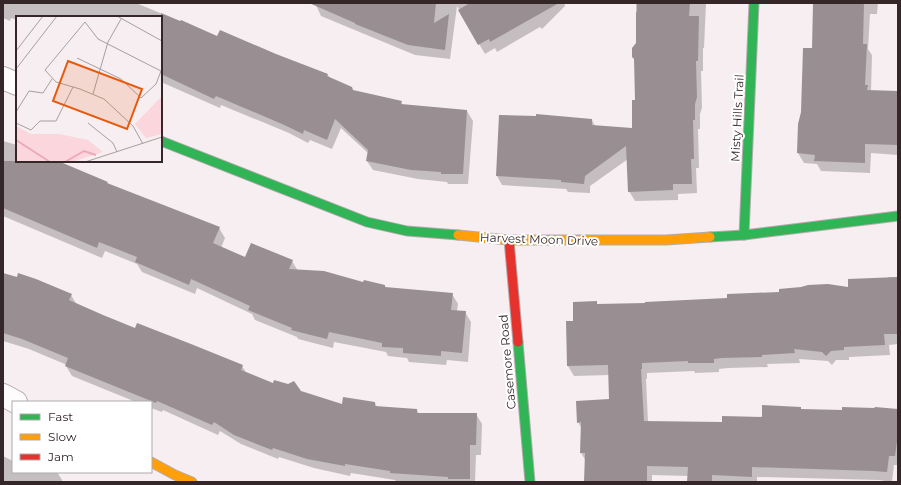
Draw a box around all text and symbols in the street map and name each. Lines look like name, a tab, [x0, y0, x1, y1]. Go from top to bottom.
inset map	[16, 16, 162, 162]
street label: Misty Hills Trail	[727, 74, 747, 162]
street label: Harvest Moon Drive	[480, 229, 598, 249]
street label: Casemore Road	[495, 314, 519, 410]
legend	[12, 401, 152, 473]
text: Fast	[48, 409, 73, 424]
text: Slow	[48, 429, 77, 444]
text: Jam	[47, 449, 74, 464]

